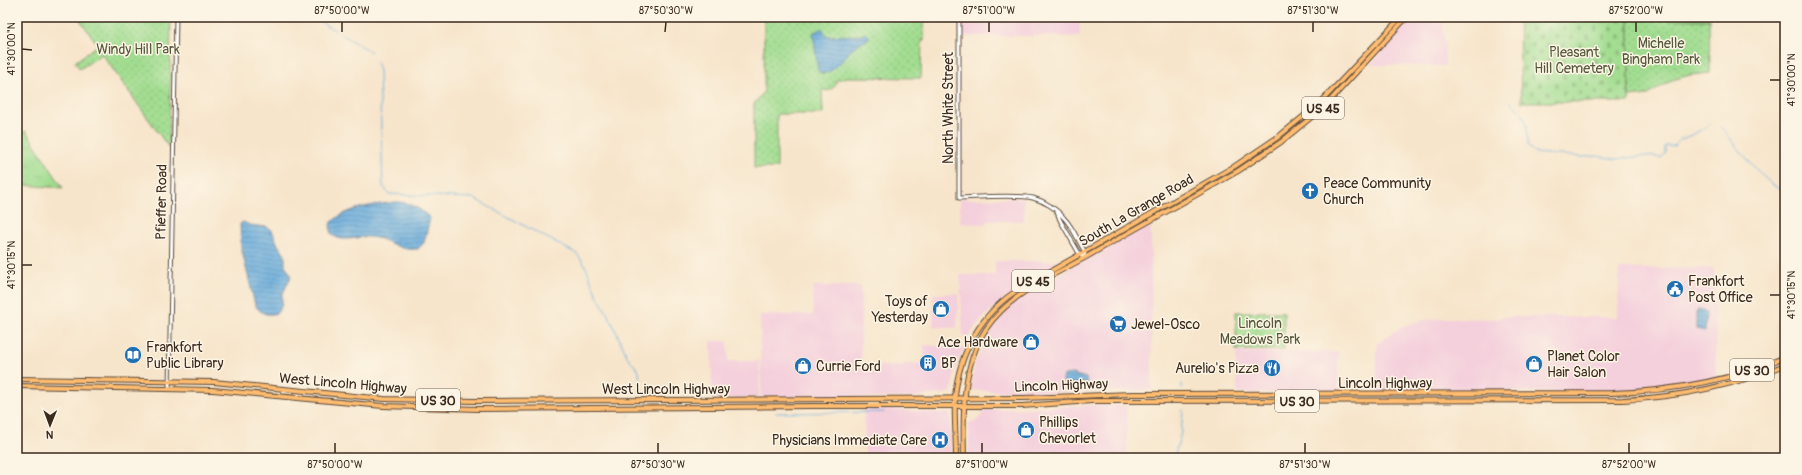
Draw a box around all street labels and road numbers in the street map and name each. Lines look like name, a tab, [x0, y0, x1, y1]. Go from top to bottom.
street label: North White Street	[940, 52, 957, 164]
road number: US 45	[1302, 97, 1344, 119]
street label: Pfieffer Road	[152, 164, 171, 240]
street label: South La Grange Road	[1076, 171, 1197, 250]
road number: US 45	[1012, 270, 1054, 292]
road number: US 30	[1730, 359, 1774, 381]
street label: West Lincoln Highway	[278, 369, 407, 398]
street label: Lincoln Highway	[1014, 375, 1108, 396]
street label: Lincoln Highway	[1338, 375, 1432, 392]
street label: West Lincoln Highway	[602, 381, 730, 398]
road number: US 30	[416, 389, 460, 411]
road number: US 30	[1275, 390, 1319, 412]

